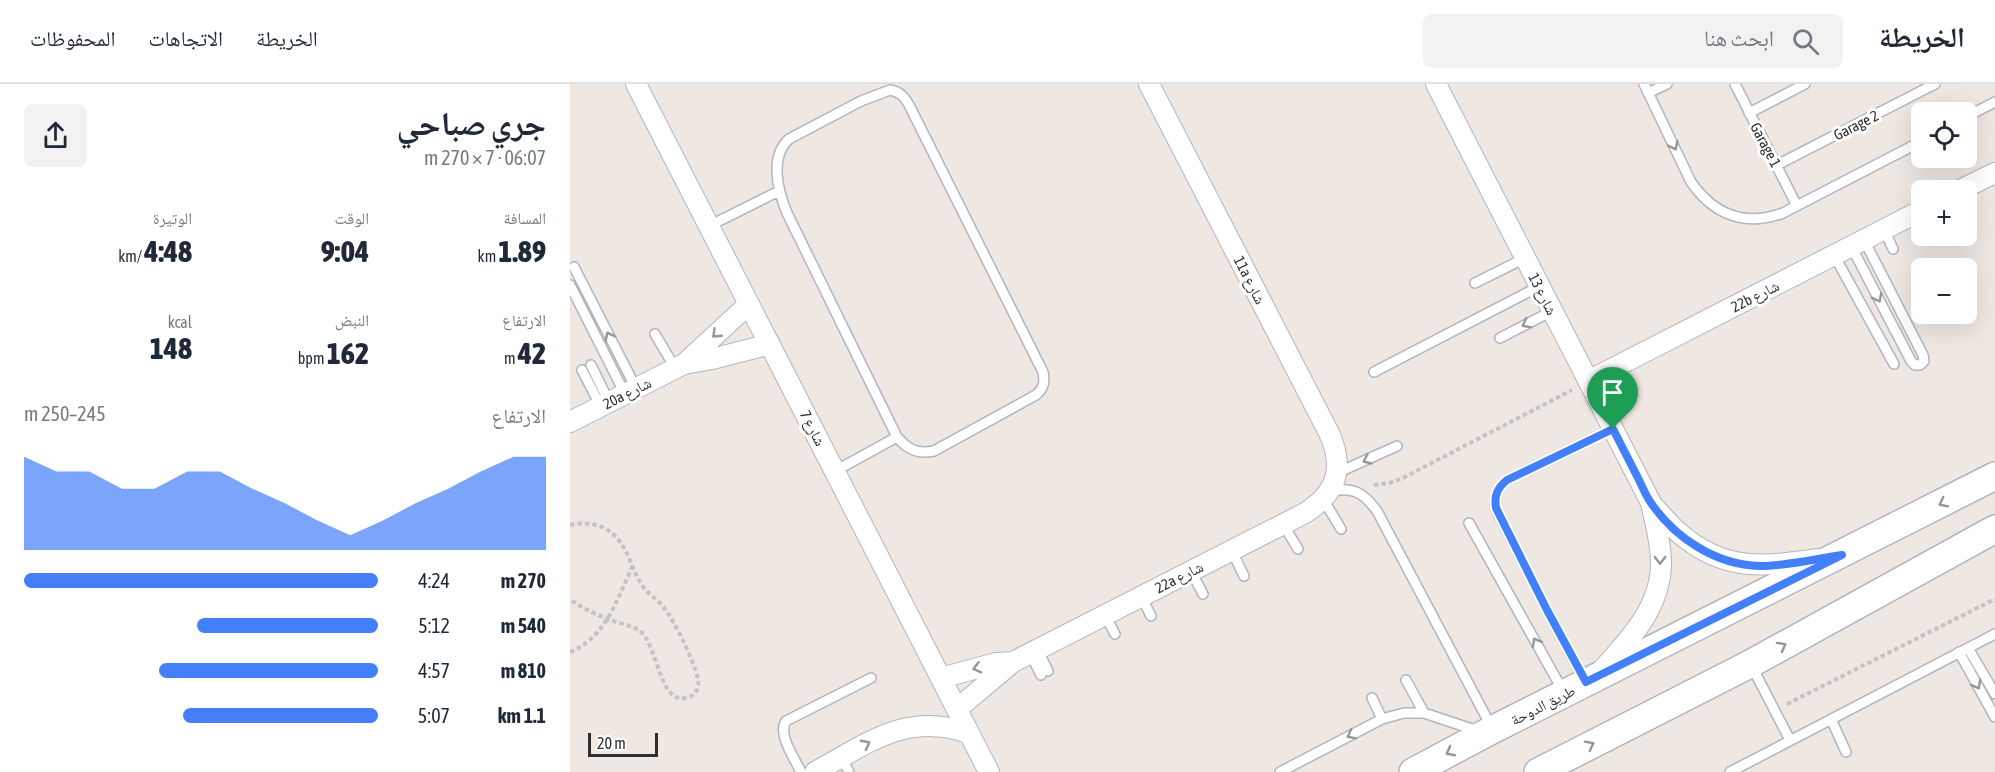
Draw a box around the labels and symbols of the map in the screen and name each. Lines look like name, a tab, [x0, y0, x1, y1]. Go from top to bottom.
street label: Garage 2	[1831, 107, 1881, 143]
street label: Garage 1	[1747, 120, 1785, 170]
one-way arrow	[1666, 140, 1678, 151]
street label: 11a شارع	[1229, 253, 1269, 308]
street label: شارع 13	[1524, 270, 1561, 319]
street label: 22b شارع	[1728, 277, 1783, 317]
one-way arrow	[1871, 292, 1882, 303]
one-way arrow	[1522, 317, 1533, 329]
one-way arrow	[712, 326, 723, 337]
one-way arrow	[604, 332, 616, 343]
pin	[1587, 367, 1638, 429]
street label: 20a شارع	[600, 374, 655, 414]
street label: شارع 7	[795, 407, 829, 450]
one-way arrow	[1363, 453, 1374, 465]
one-way arrow	[1939, 496, 1949, 507]
one-way arrow	[1654, 556, 1666, 565]
street label: 22a شارع	[1152, 558, 1207, 598]
one-way arrow	[1531, 638, 1543, 648]
one-way arrow	[1776, 642, 1786, 653]
one-way arrow	[972, 661, 982, 673]
one-way arrow	[1970, 679, 1981, 689]
street label: طريق الدوحة	[1508, 681, 1579, 730]
one-way arrow	[1347, 728, 1358, 739]
scale bar	[588, 730, 658, 758]
one-way arrow	[860, 740, 870, 751]
one-way arrow	[1584, 741, 1595, 753]
one-way arrow	[1446, 745, 1457, 756]

